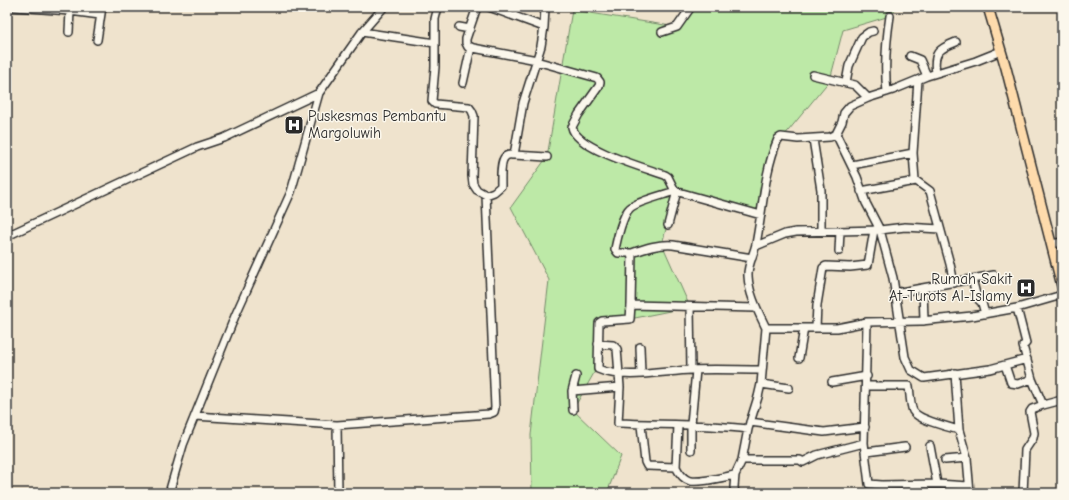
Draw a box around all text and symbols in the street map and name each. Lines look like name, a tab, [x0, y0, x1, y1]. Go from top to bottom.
place label: Puskesmas Pembantu Margoluwih	[308, 107, 446, 142]
hospital icon: Puskesmas Pembantu Margoluwih	[283, 114, 305, 136]
place label: Rumah Sakit At-Turots Al-Islamy	[889, 270, 1013, 305]
hospital icon: Rumah Sakit At-Turots Al-Islamy	[1015, 277, 1037, 299]

